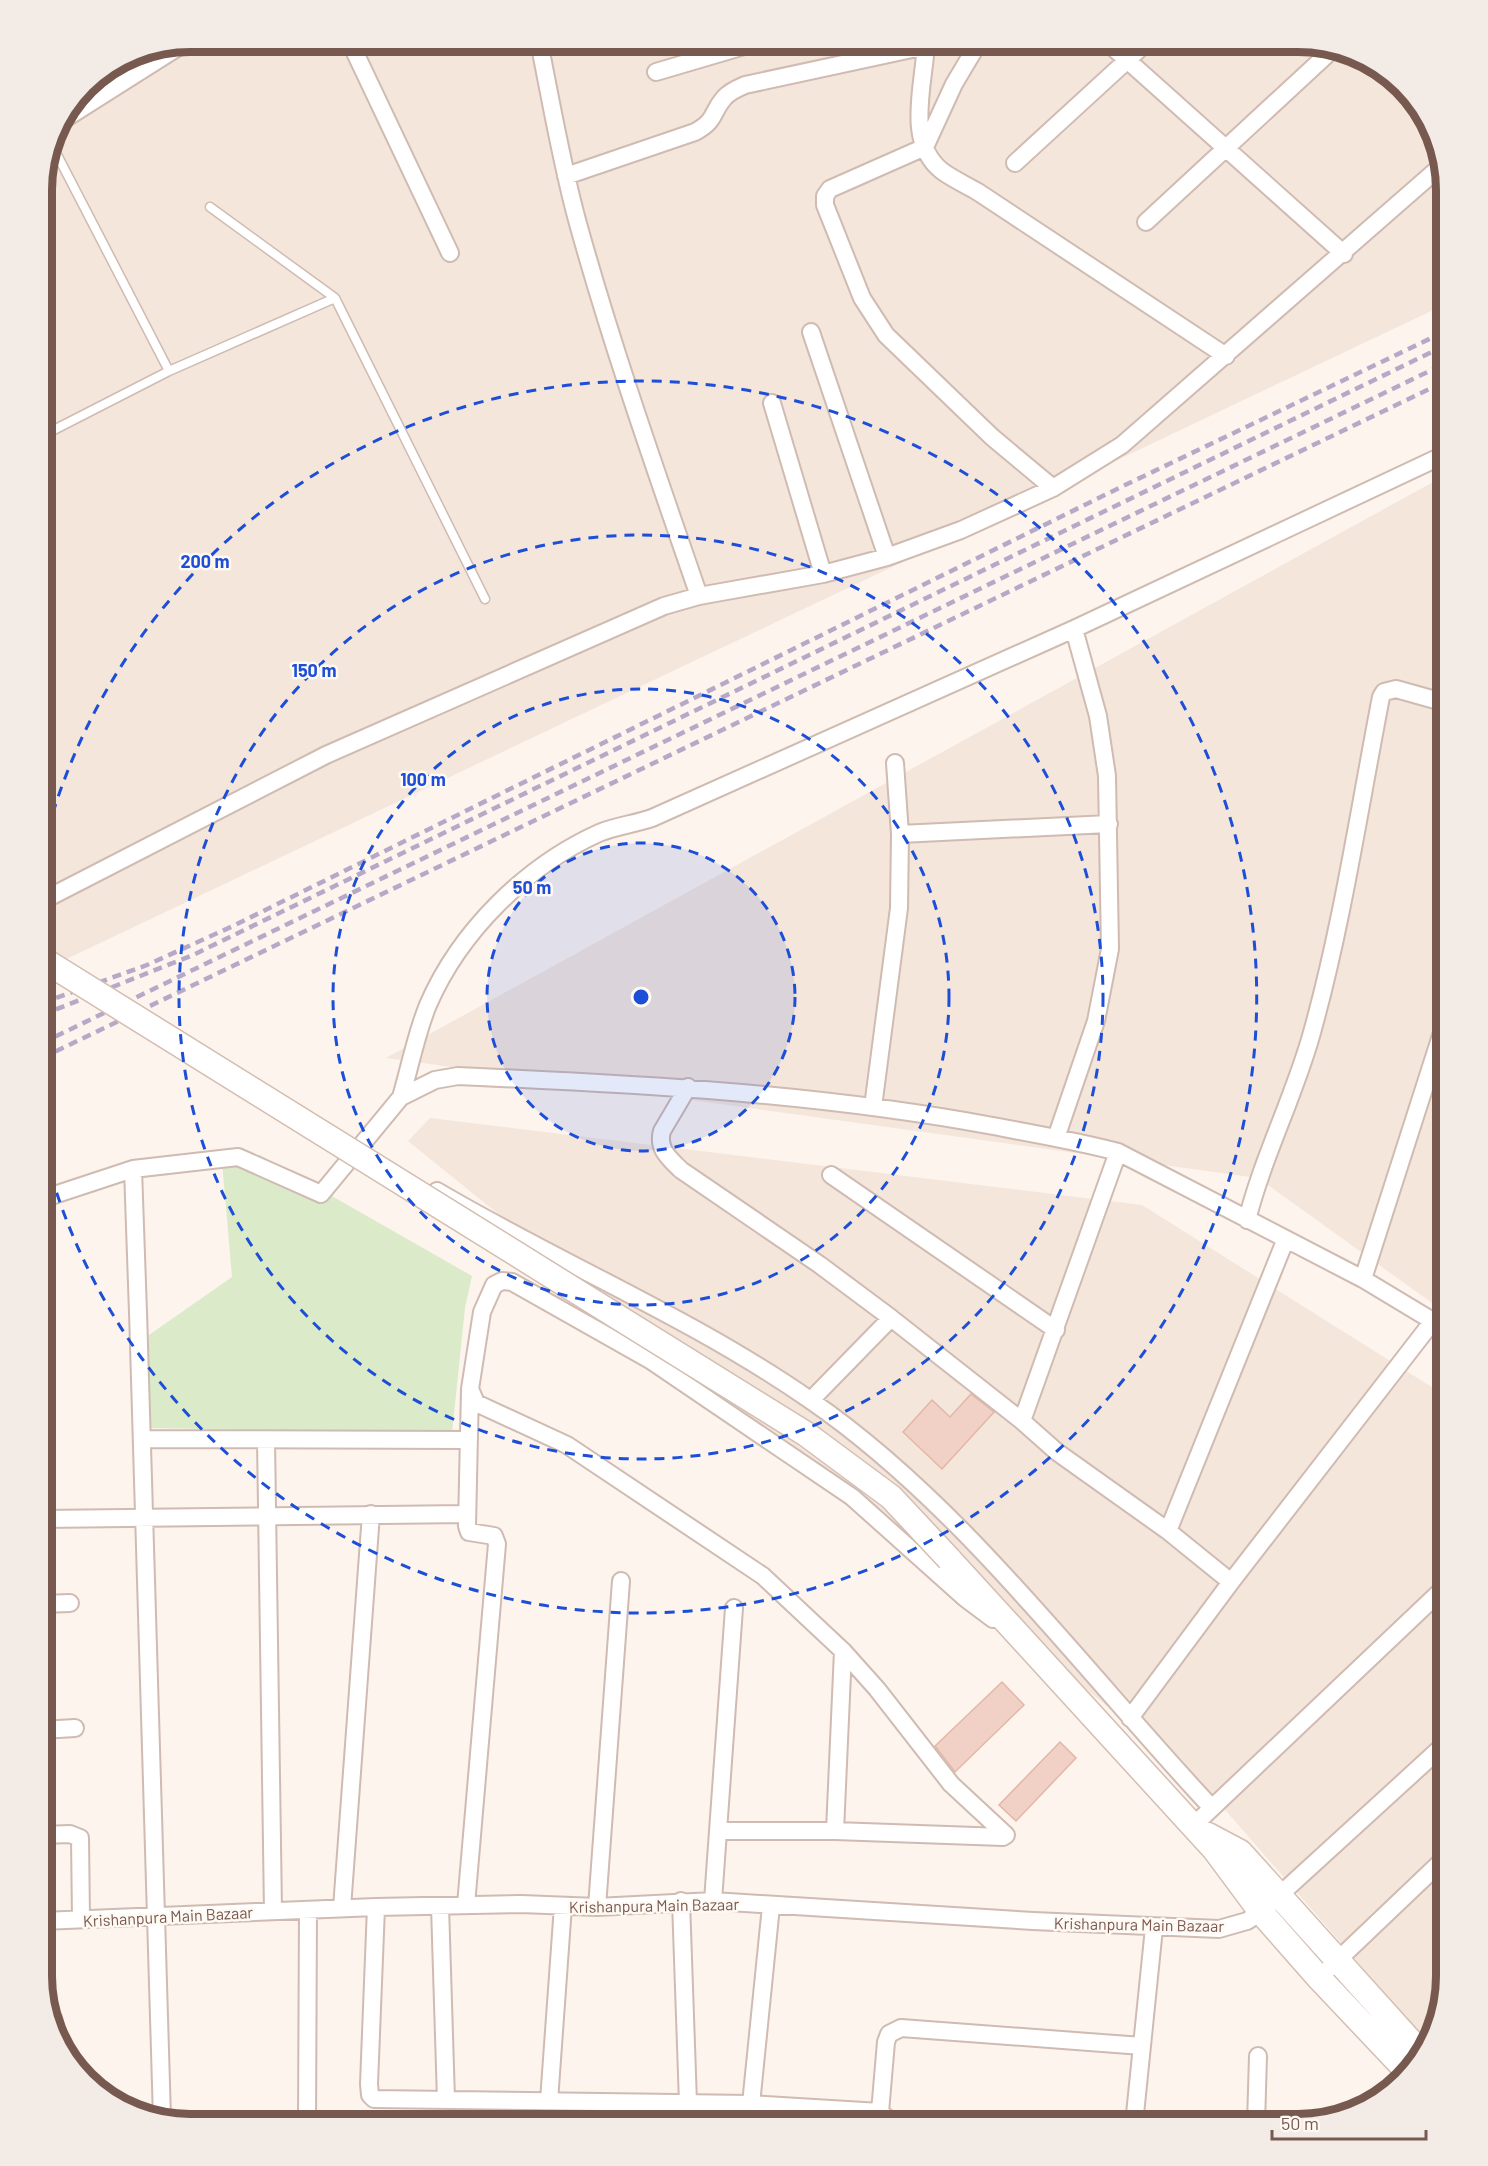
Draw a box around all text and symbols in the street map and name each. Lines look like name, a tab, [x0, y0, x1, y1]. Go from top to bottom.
text: 200 m	[180, 550, 230, 572]
text: 150 m	[292, 659, 336, 681]
text: 100 m	[400, 768, 446, 790]
text: 50 m	[513, 876, 551, 898]
centre of rings	[631, 987, 651, 1007]
street label: Krishanpura Main Bazaar	[569, 1894, 739, 1916]
street label: Krishanpura Main Bazaar	[82, 1902, 254, 1930]
street label: Krishanpura Main Bazaar	[1054, 1913, 1224, 1935]
scale bar	[1272, 2103, 1426, 2141]
text: 50 m	[1281, 2112, 1319, 2134]

